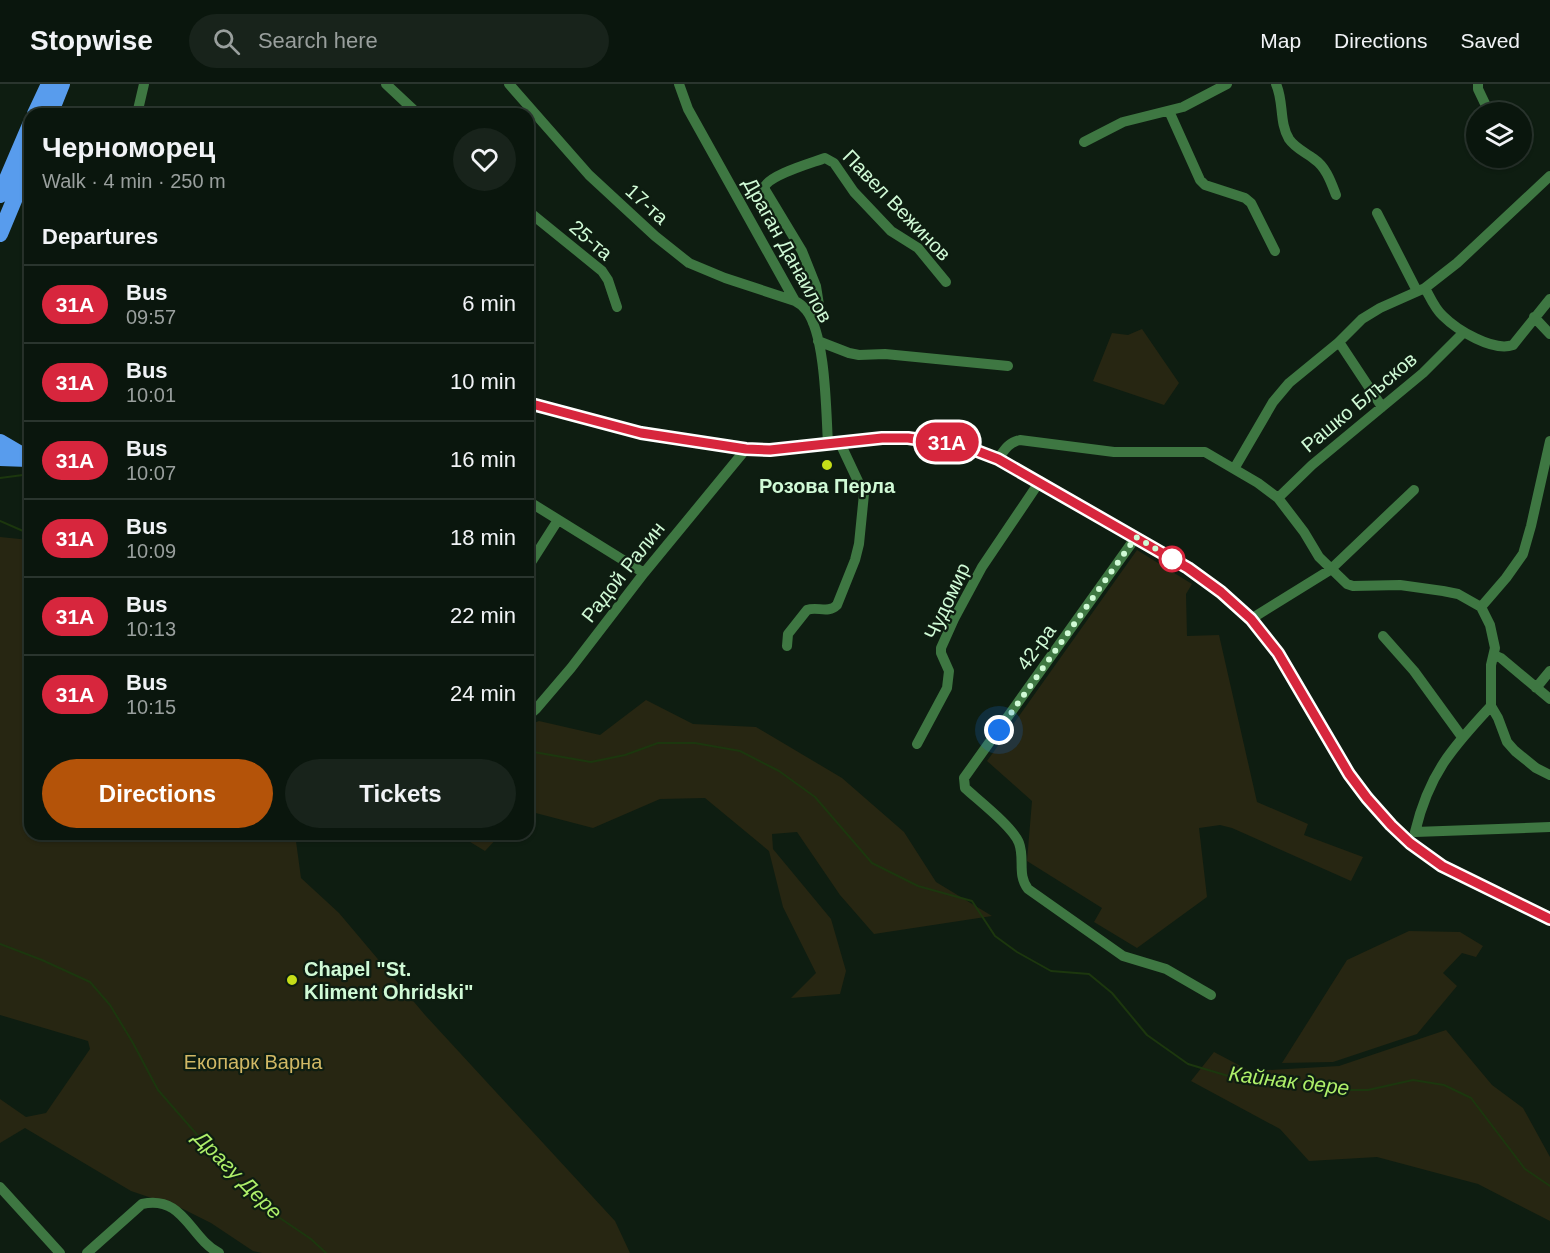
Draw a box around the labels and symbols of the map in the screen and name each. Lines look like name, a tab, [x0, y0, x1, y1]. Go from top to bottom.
street label: Павел Вежинов	[839, 145, 955, 265]
street label: Драган Данаилов	[739, 174, 837, 326]
street label: 17-та	[621, 179, 673, 229]
street label: 25-та	[565, 216, 617, 265]
street label: Рашко Блъсков	[1297, 348, 1421, 456]
line badge: 31А	[912, 422, 982, 462]
marker: Розова Перла	[820, 458, 834, 472]
place label: Розова Перла	[759, 475, 896, 497]
street label: Радой Ралин	[577, 518, 669, 626]
unlabelled marker	[1159, 546, 1185, 572]
street label: Чудомир	[920, 559, 974, 643]
street label: 42-ра	[1012, 619, 1060, 674]
your location	[984, 715, 1014, 745]
place label: Chapel "St. Kliment Ohridski"	[304, 958, 474, 1003]
marker: Chapel "St. Kliment Ohridski"	[285, 973, 299, 987]
park label: Екопарк Варна	[184, 1051, 323, 1073]
water label: Кайнак дере	[1227, 1062, 1351, 1099]
water label: Драгу Дере	[188, 1125, 287, 1223]

